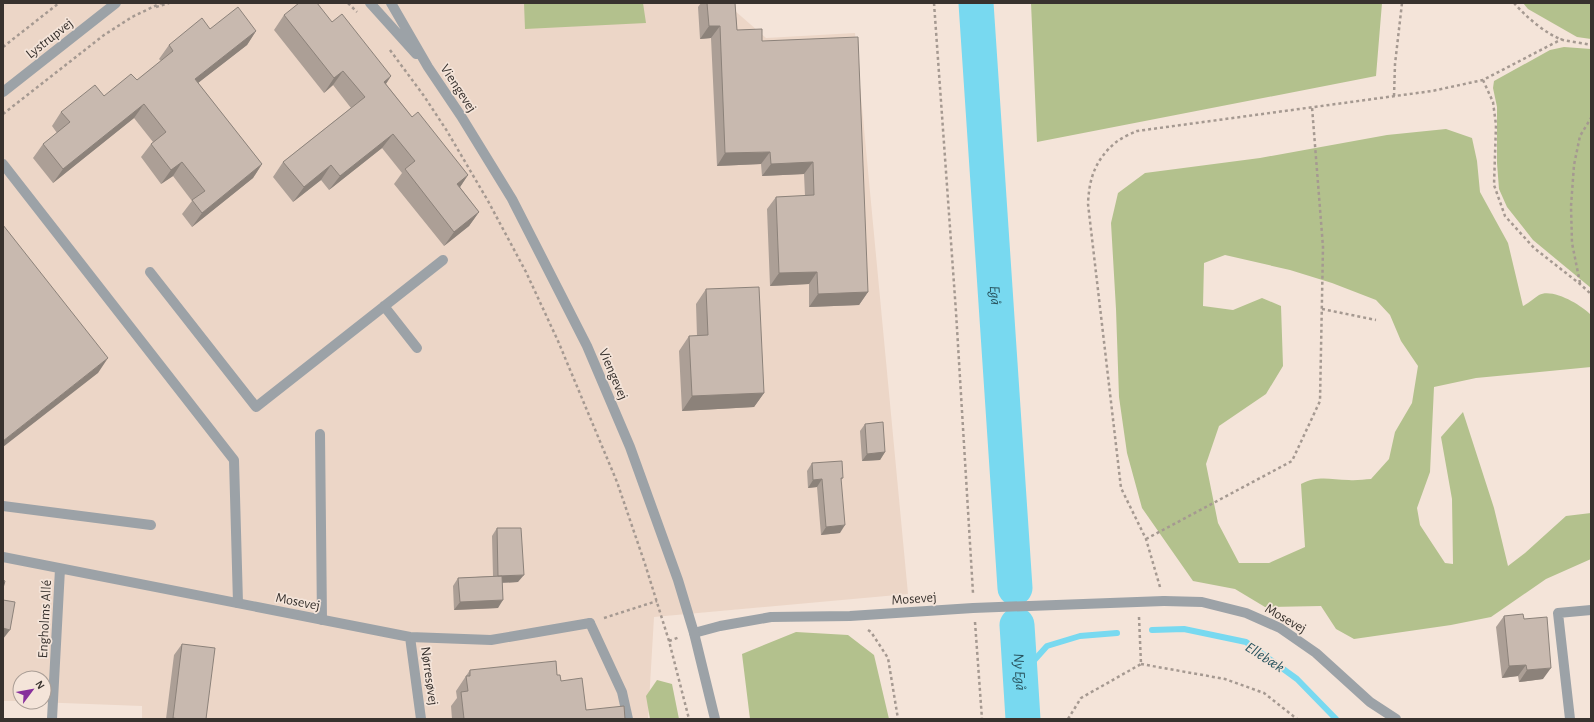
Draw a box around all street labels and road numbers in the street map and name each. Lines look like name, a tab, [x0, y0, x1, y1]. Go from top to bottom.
street label: Lystrupvej	[23, 16, 76, 61]
street label: Viengevej	[438, 62, 479, 115]
street label: Viengevej	[596, 347, 630, 402]
street label: Engholms Allé	[36, 580, 54, 659]
street label: Mosevej	[891, 590, 937, 608]
street label: Mosevej	[274, 591, 321, 613]
street label: Mosevej	[1262, 602, 1309, 636]
street label: Nørresøvej	[418, 646, 440, 706]

